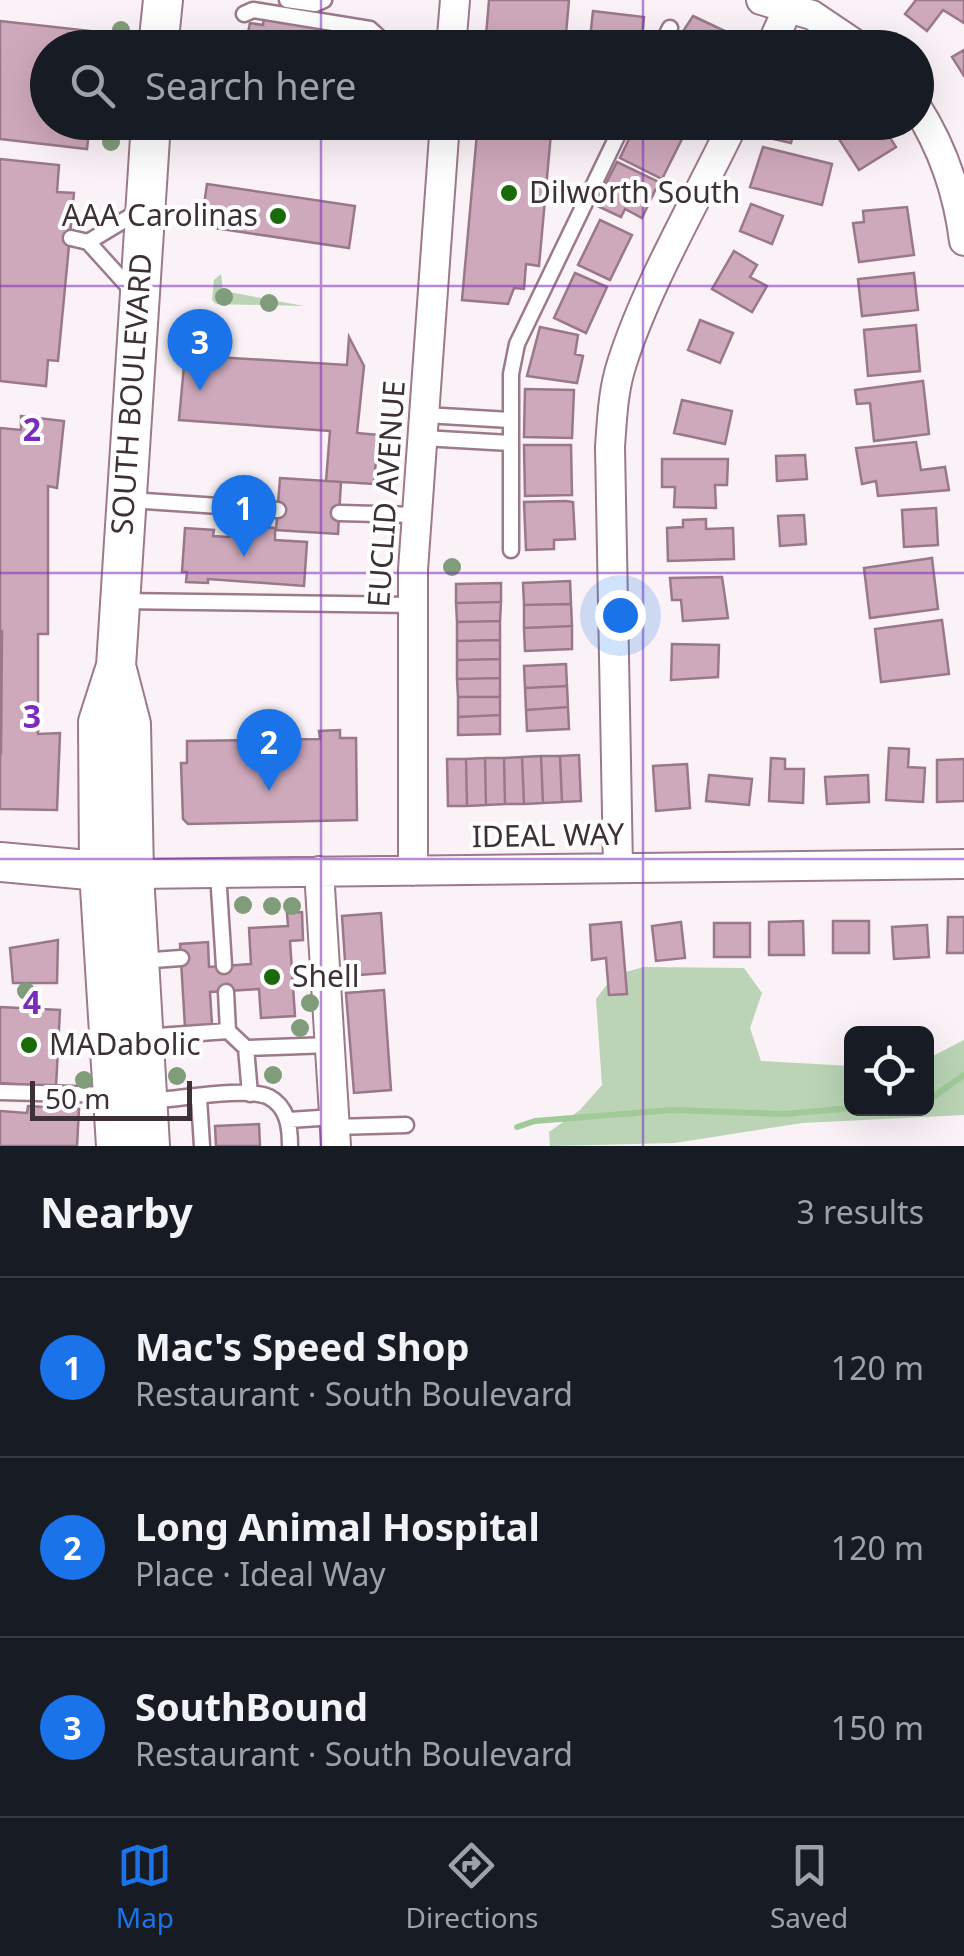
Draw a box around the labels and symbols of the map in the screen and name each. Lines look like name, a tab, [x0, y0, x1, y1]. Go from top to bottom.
place label: Dilworth South	[529, 171, 740, 212]
marker: Dilworth South	[498, 182, 520, 204]
place label: AAA Carolinas	[62, 194, 258, 235]
marker: AAA Carolinas	[267, 205, 289, 227]
street label: SOUTH BOULEVARD	[100, 252, 161, 536]
pin: 3	[168, 308, 232, 391]
street label: EUCLID AVENUE	[357, 379, 414, 609]
text: 2	[23, 407, 41, 450]
pin: 1	[212, 474, 276, 557]
your location	[595, 590, 646, 641]
text: 3	[23, 694, 41, 737]
pin: 2	[236, 708, 302, 791]
street label: IDEAL WAY	[471, 813, 625, 856]
place label: Shell	[292, 955, 359, 996]
marker: Shell	[261, 966, 283, 988]
text: 4	[23, 980, 41, 1023]
place label: MADabolic	[49, 1023, 201, 1064]
marker: MADabolic	[18, 1034, 40, 1056]
scale bar	[30, 1076, 192, 1120]

